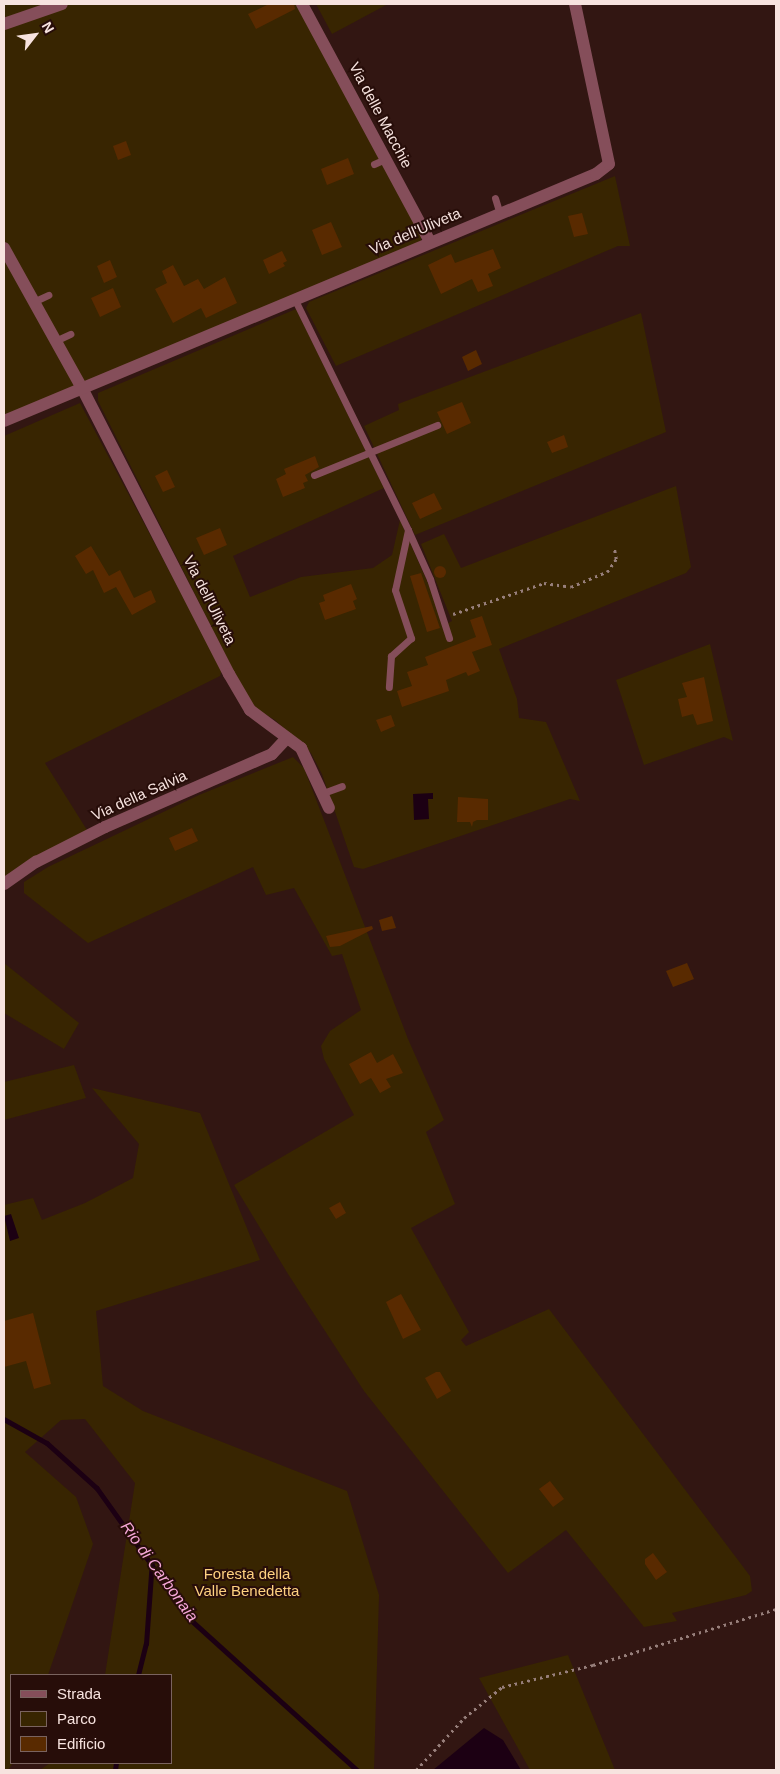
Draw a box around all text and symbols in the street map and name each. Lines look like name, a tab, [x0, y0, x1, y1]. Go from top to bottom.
north arrow	[10, 10, 60, 60]
text: N	[39, 19, 57, 36]
street label: Via delle Macchie	[346, 59, 416, 171]
street label: Via dell'Uliveta	[367, 204, 463, 258]
street label: Via dell'Uliveta	[180, 552, 240, 648]
street label: Via della Salvia	[89, 766, 189, 824]
water label: Rio di Carbonaia	[116, 1518, 202, 1626]
park label: Foresta della Valle Benedetta	[195, 1564, 299, 1599]
legend	[10, 1674, 172, 1764]
text: Strada	[57, 1685, 101, 1702]
text: Parco	[57, 1710, 96, 1727]
text: Edificio	[57, 1735, 105, 1752]

